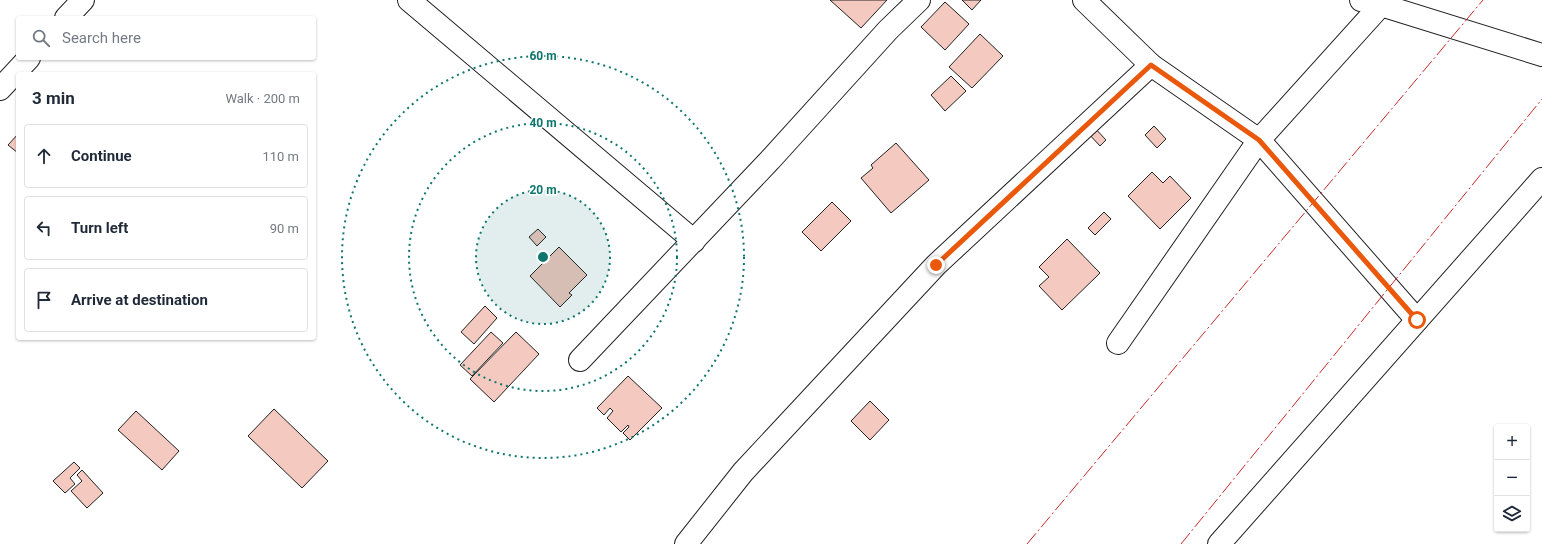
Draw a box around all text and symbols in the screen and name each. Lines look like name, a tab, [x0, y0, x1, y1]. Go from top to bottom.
search box	[16, 16, 316, 60]
icon: search	[30, 27, 52, 49]
text: Search here	[62, 29, 141, 47]
text: 60 m	[529, 49, 557, 63]
text: 3 min	[32, 88, 75, 108]
text: Walk · 200 m	[225, 91, 300, 106]
text: 40 m	[529, 116, 557, 130]
icon: ahead	[33, 145, 55, 167]
text: Continue	[71, 147, 132, 165]
text: 110 m	[262, 149, 299, 164]
text: 20 m	[529, 183, 557, 197]
icon: left	[33, 217, 55, 239]
text: Turn left	[71, 219, 128, 237]
text: 90 m	[270, 221, 299, 236]
centre of rings	[536, 250, 550, 264]
route end	[927, 256, 945, 274]
icon: arrive	[33, 289, 55, 311]
text: Arrive at destination	[71, 291, 208, 309]
route start	[1408, 311, 1426, 329]
map controls	[1494, 424, 1530, 532]
button: +	[1494, 424, 1530, 460]
button: −	[1494, 460, 1530, 496]
button: layers	[1494, 496, 1530, 532]

